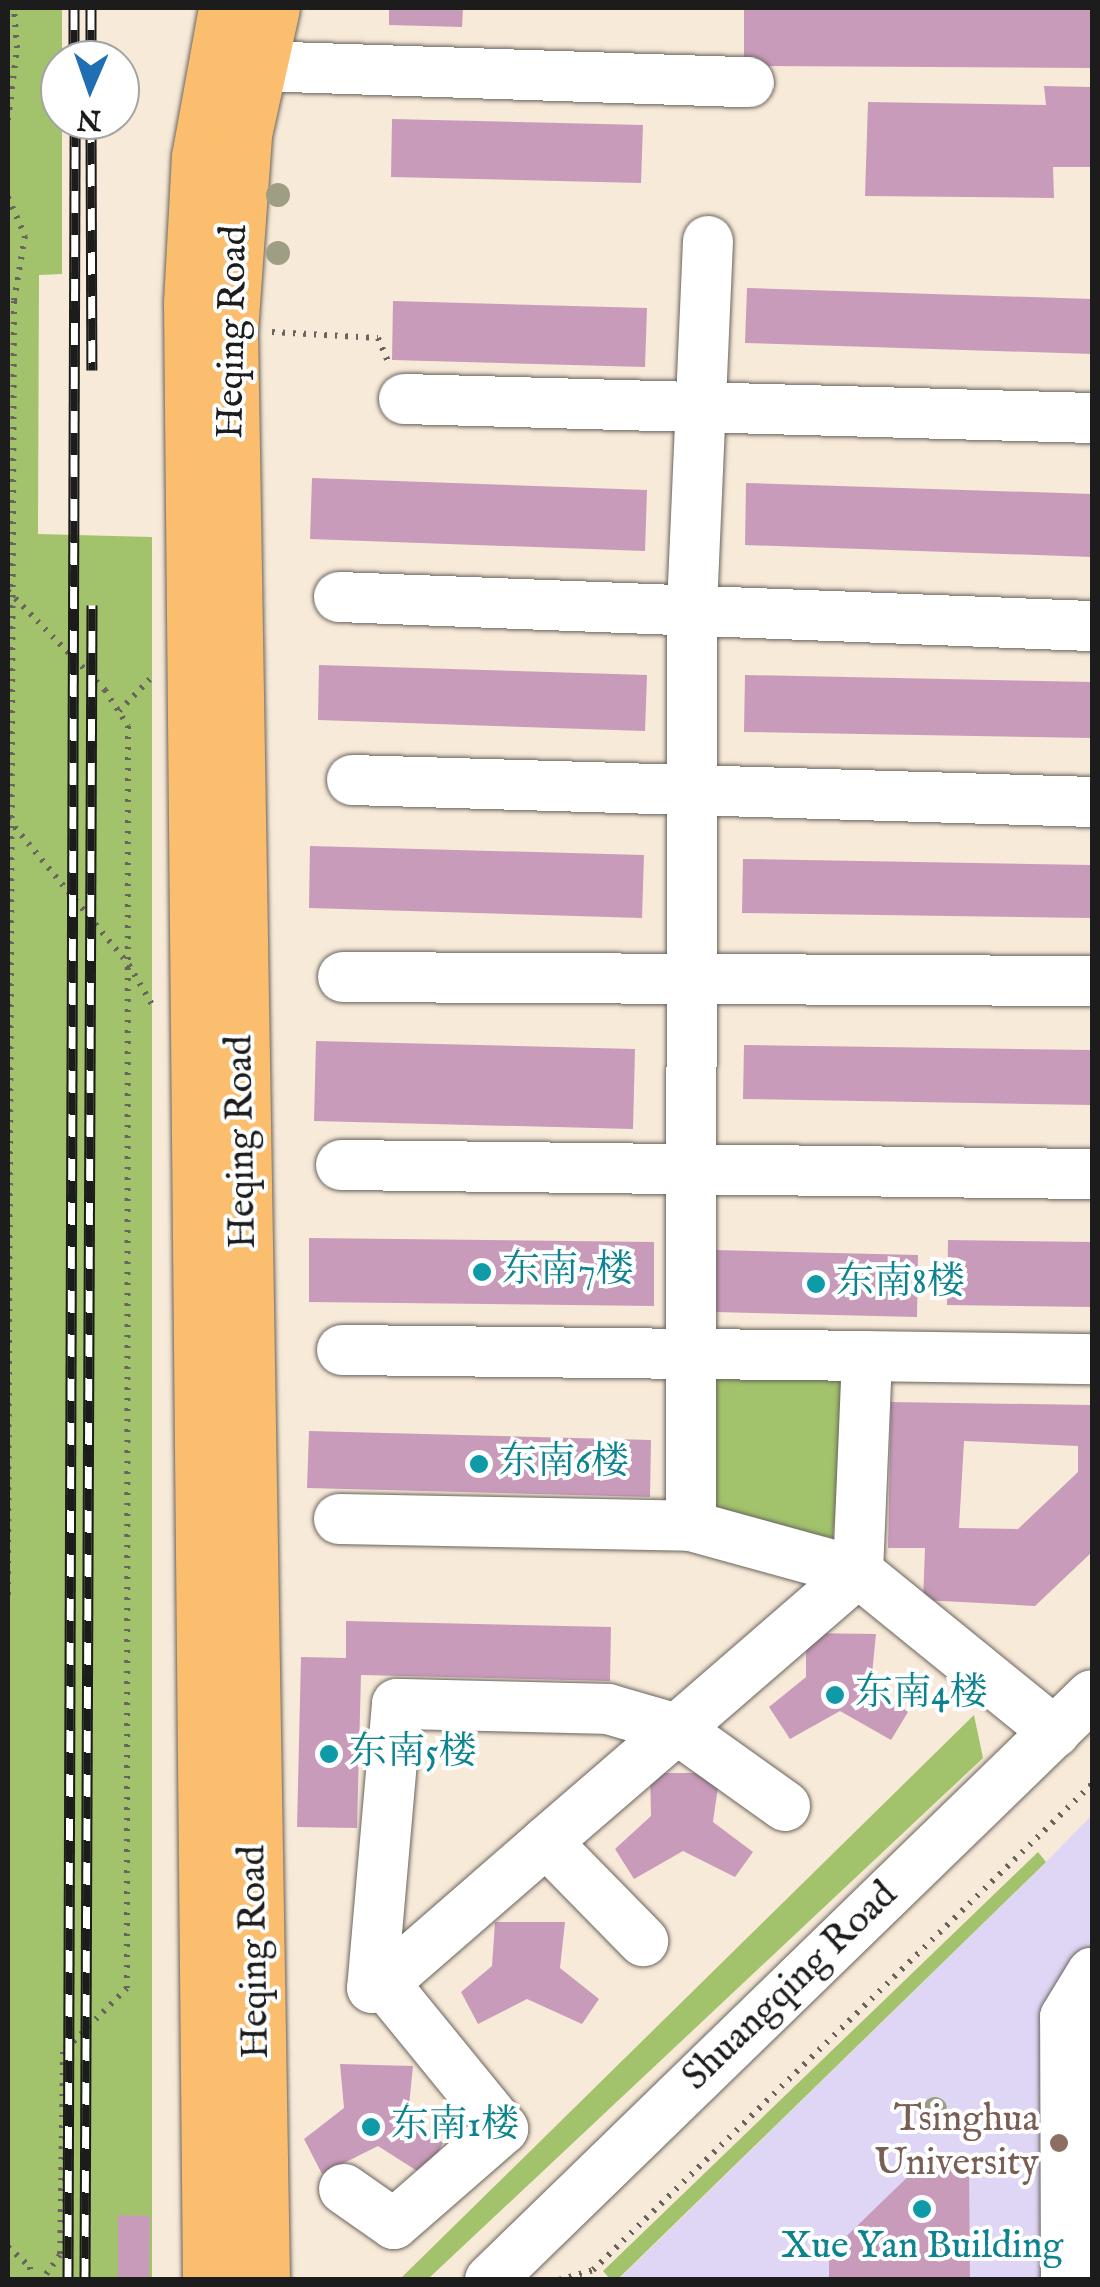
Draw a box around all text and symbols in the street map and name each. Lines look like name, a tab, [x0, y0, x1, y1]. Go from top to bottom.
north arrow	[40, 40, 140, 140]
text: N	[76, 101, 102, 136]
street label: Heqing Road	[209, 225, 259, 439]
street label: Heqing Road	[218, 1035, 268, 1249]
place label: 东南7楼	[502, 1249, 634, 1295]
marker: 东南7楼	[471, 1261, 493, 1283]
place label: 东南8楼	[836, 1261, 965, 1307]
marker: 东南8楼	[805, 1273, 827, 1295]
place label: 东南6楼	[499, 1441, 629, 1487]
marker: 东南6楼	[468, 1453, 490, 1475]
place label: 东南4楼	[855, 1672, 988, 1718]
marker: 东南4楼	[824, 1684, 846, 1706]
place label: 东南5楼	[349, 1731, 477, 1777]
marker: 东南5楼	[318, 1743, 340, 1765]
street label: Heqing Road	[231, 1845, 281, 2059]
street label: Shuangqing Road	[674, 1873, 908, 2101]
place label: Tsinghua University	[874, 2098, 1039, 2188]
place label: 东南1楼	[391, 2104, 519, 2150]
marker: 东南1楼	[360, 2116, 382, 2138]
marker: Tsinghua University	[1048, 2132, 1070, 2154]
marker: Xue Yan Building	[911, 2198, 933, 2220]
place label: Xue Yan Building	[781, 2225, 1063, 2271]

